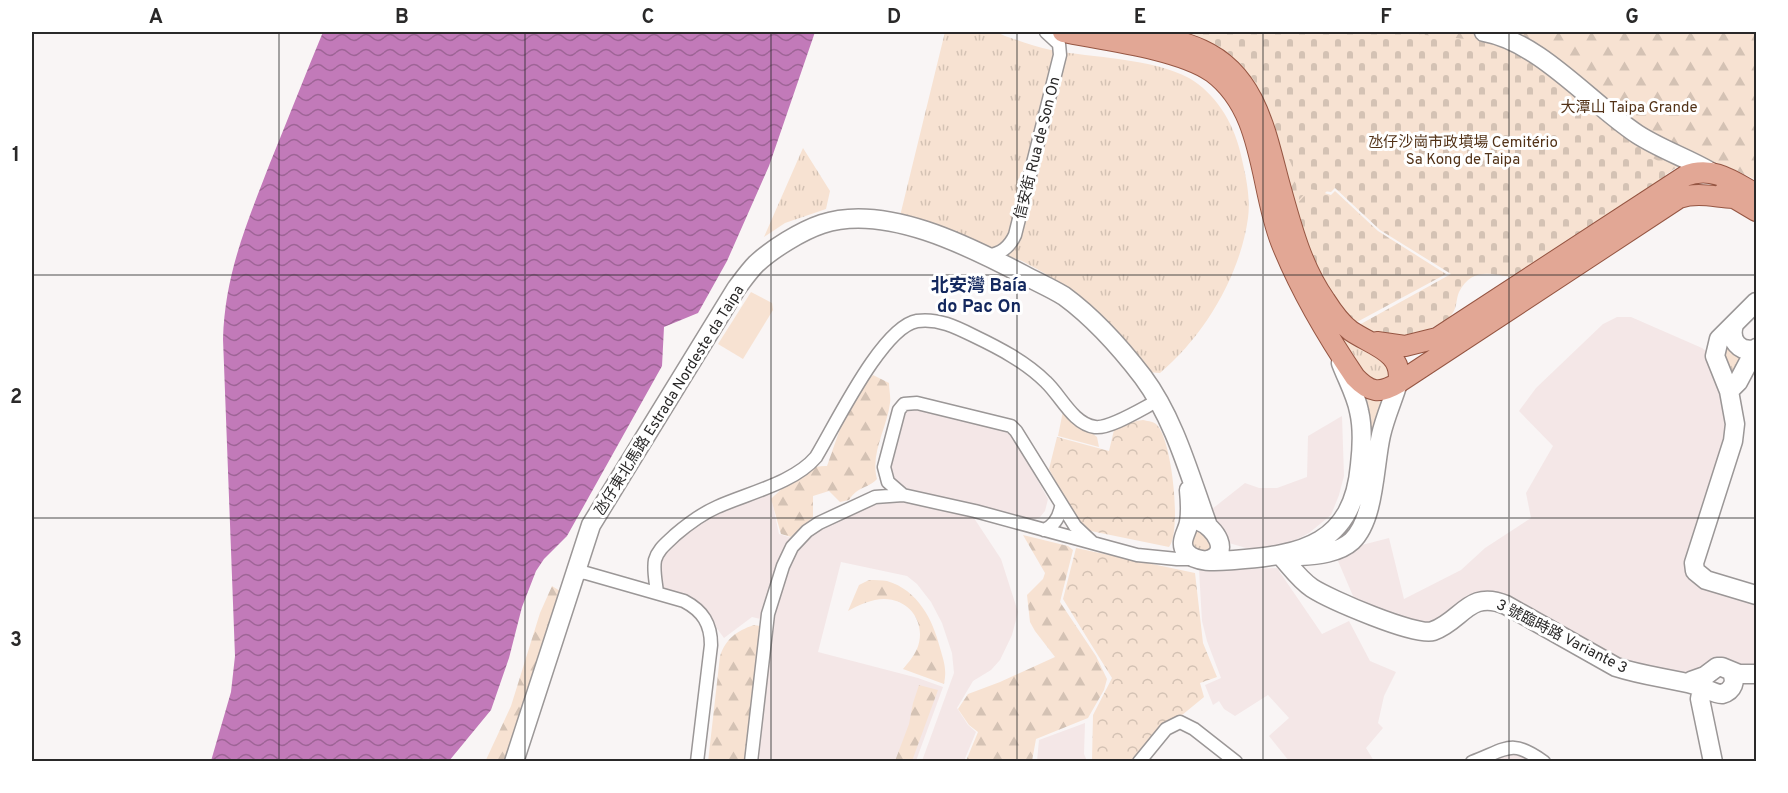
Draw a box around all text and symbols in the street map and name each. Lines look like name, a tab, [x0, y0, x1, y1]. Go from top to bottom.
text: A	[149, 5, 163, 31]
text: B	[395, 5, 409, 31]
text: C	[642, 5, 654, 31]
text: D	[887, 5, 901, 31]
text: E	[1134, 5, 1146, 31]
text: F	[1380, 5, 1392, 31]
text: G	[1625, 5, 1639, 31]
street label: 信安街 Rua de Son On	[1011, 75, 1065, 222]
park label: 大潭山 Taipa Grande	[1560, 99, 1698, 118]
park label: 氹仔沙崗市政墳場 Cemitério Sa Kong de Taipa	[1368, 134, 1558, 170]
text: 1	[12, 143, 20, 169]
district label: 北安灣 Baía do Pac On	[931, 275, 1027, 319]
street label: 氹仔東北馬路 Estrada Nordeste da Taipa	[590, 282, 749, 519]
text: 2	[10, 385, 22, 411]
street label: 3 號臨時路 Variante 3	[1492, 596, 1630, 679]
text: 3	[10, 628, 22, 654]

